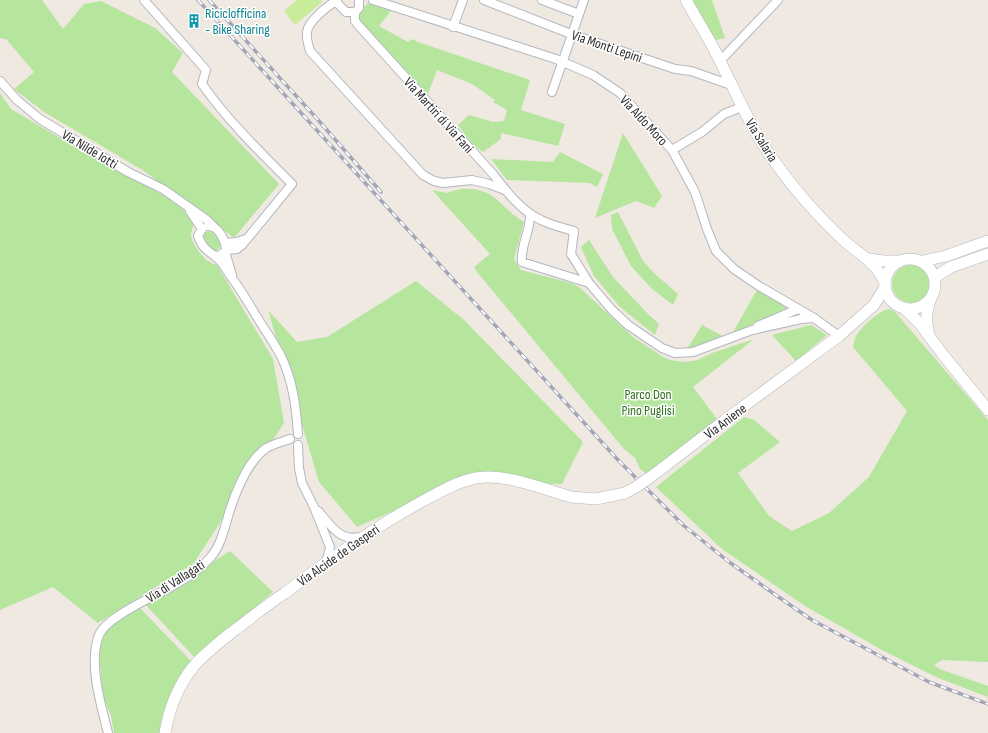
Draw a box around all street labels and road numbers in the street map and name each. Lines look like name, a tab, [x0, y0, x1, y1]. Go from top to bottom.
street label: Via Monti Lepini	[569, 26, 644, 66]
street label: Via Martiri di Via Fani	[400, 74, 477, 157]
street label: Via Aldo Moro	[616, 92, 671, 149]
street label: Via Salaria	[742, 115, 781, 165]
street label: Via Nilde Iotti	[59, 126, 121, 173]
street label: Via Aniene	[701, 400, 750, 443]
street label: Via Alcide de Gasperi	[294, 521, 383, 590]
street label: Via di Vallagati	[143, 556, 208, 607]

